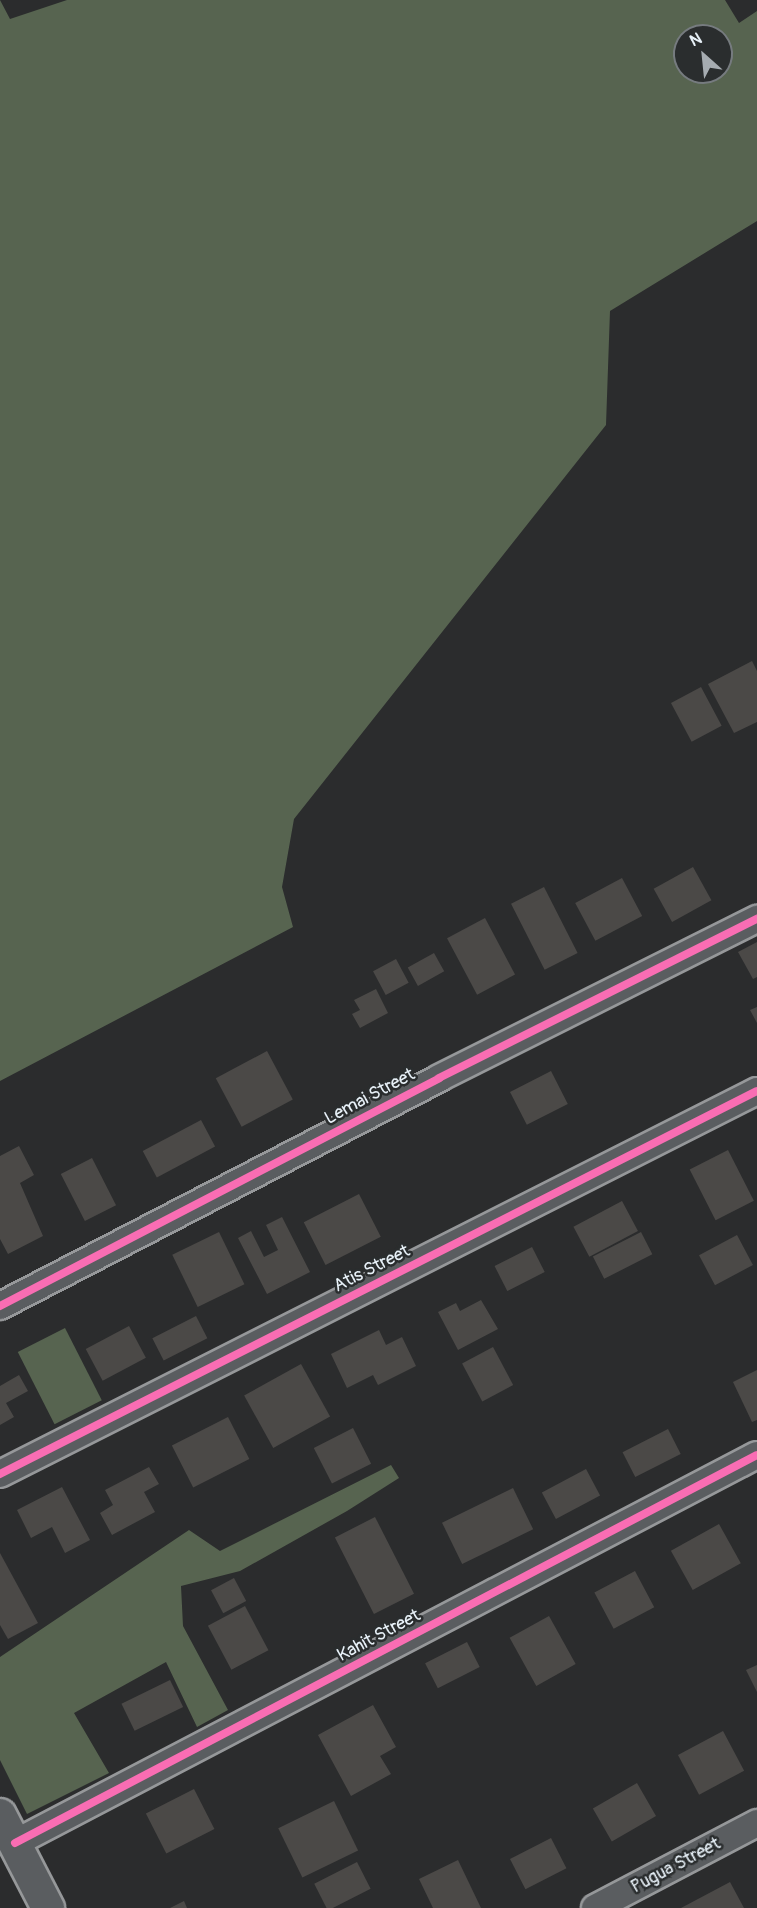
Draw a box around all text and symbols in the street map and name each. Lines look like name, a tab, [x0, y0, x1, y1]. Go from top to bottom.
north arrow	[673, 24, 733, 84]
text: N	[686, 28, 705, 51]
street label: Lemai Street	[321, 1064, 419, 1130]
street label: Atis Street	[330, 1241, 414, 1297]
street label: Kahit Street	[334, 1605, 424, 1667]
street label: Pugua Street	[628, 1833, 724, 1899]

